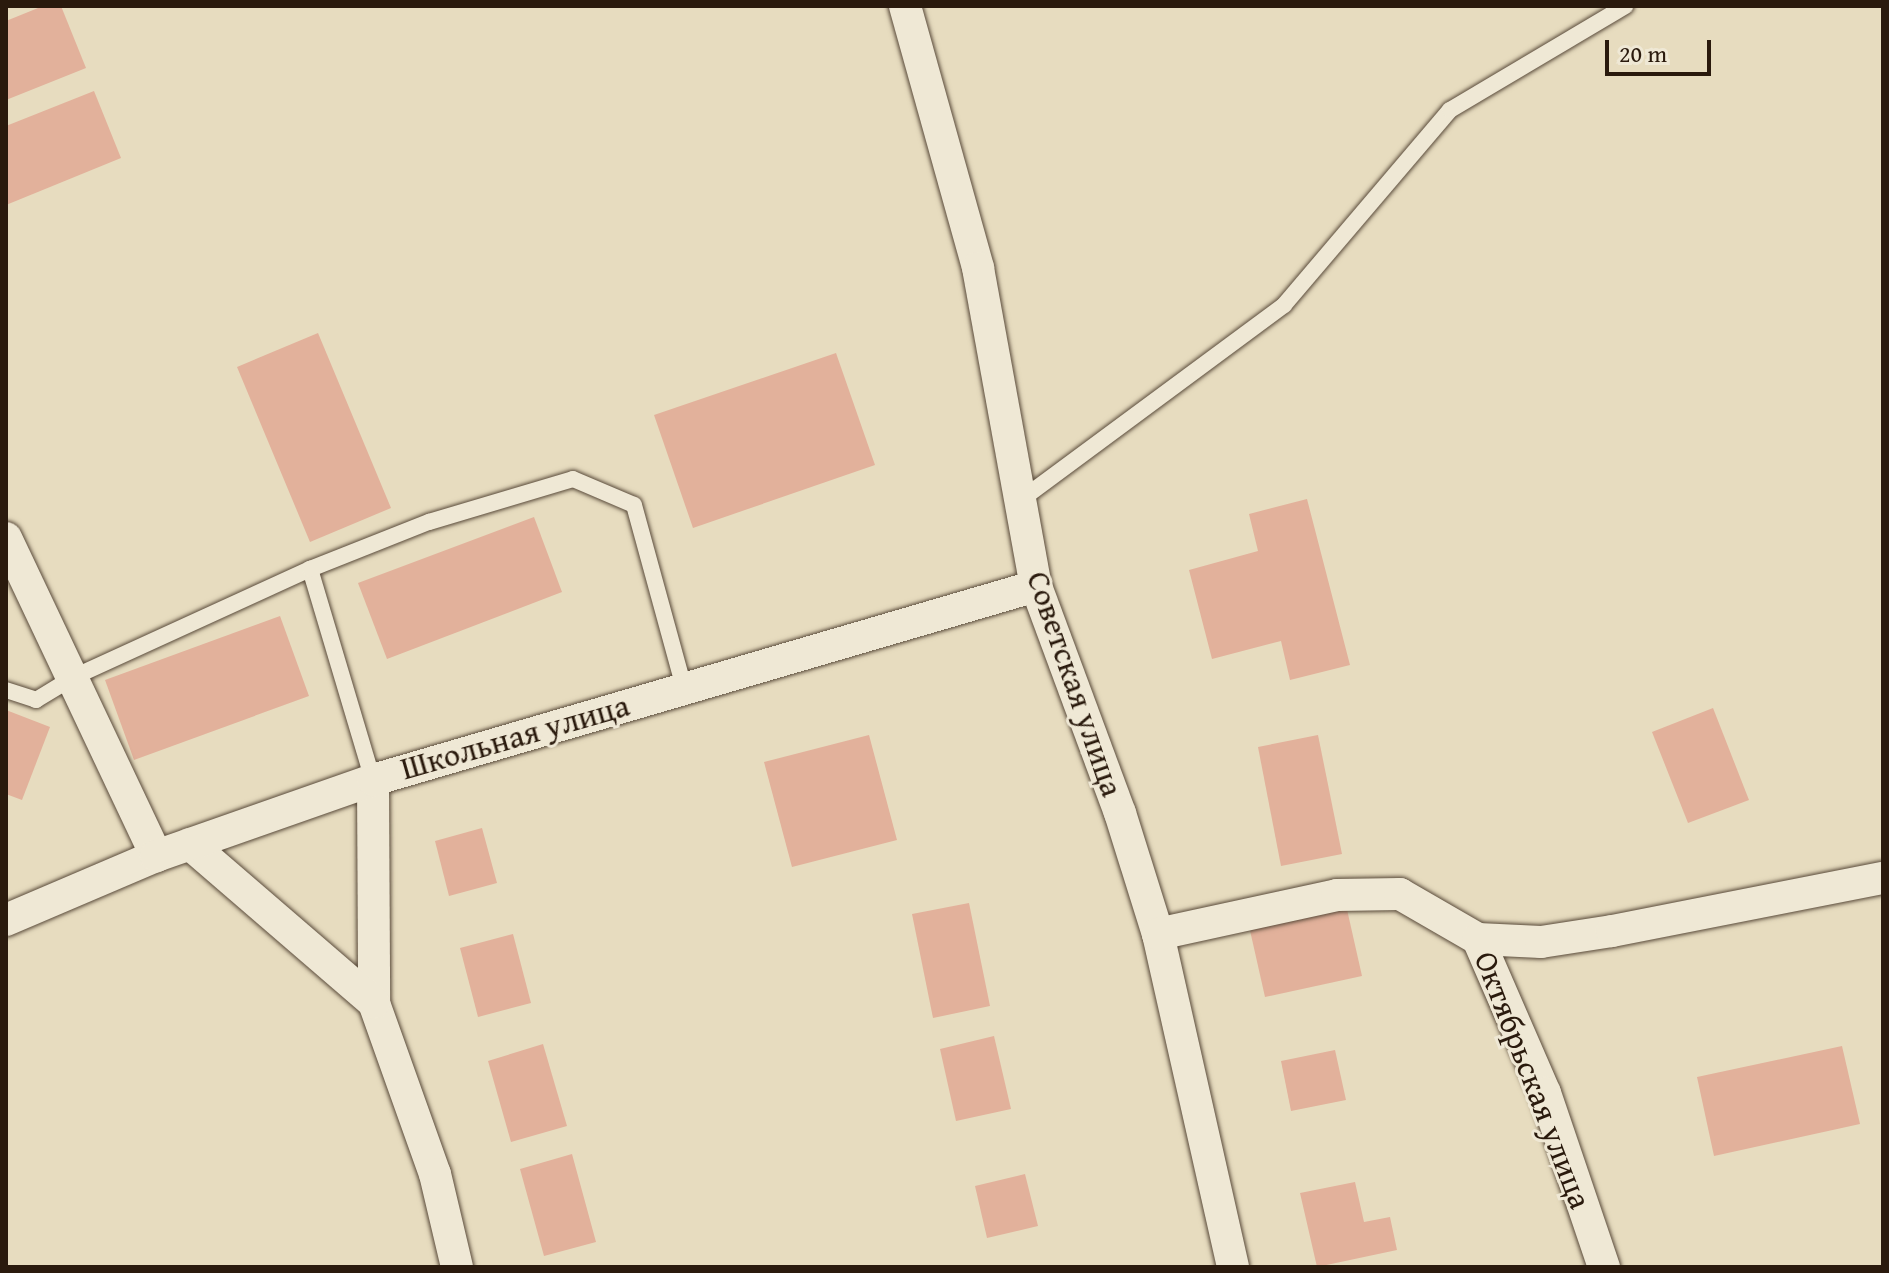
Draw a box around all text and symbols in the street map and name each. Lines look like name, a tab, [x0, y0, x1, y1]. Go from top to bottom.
scale bar	[1609, 24, 1715, 74]
text: 20 m	[1619, 36, 1667, 71]
street label: Советская улица	[1018, 566, 1132, 802]
street label: Школьная улица	[396, 686, 634, 788]
street label: Октябрьская улица	[1466, 946, 1600, 1214]

